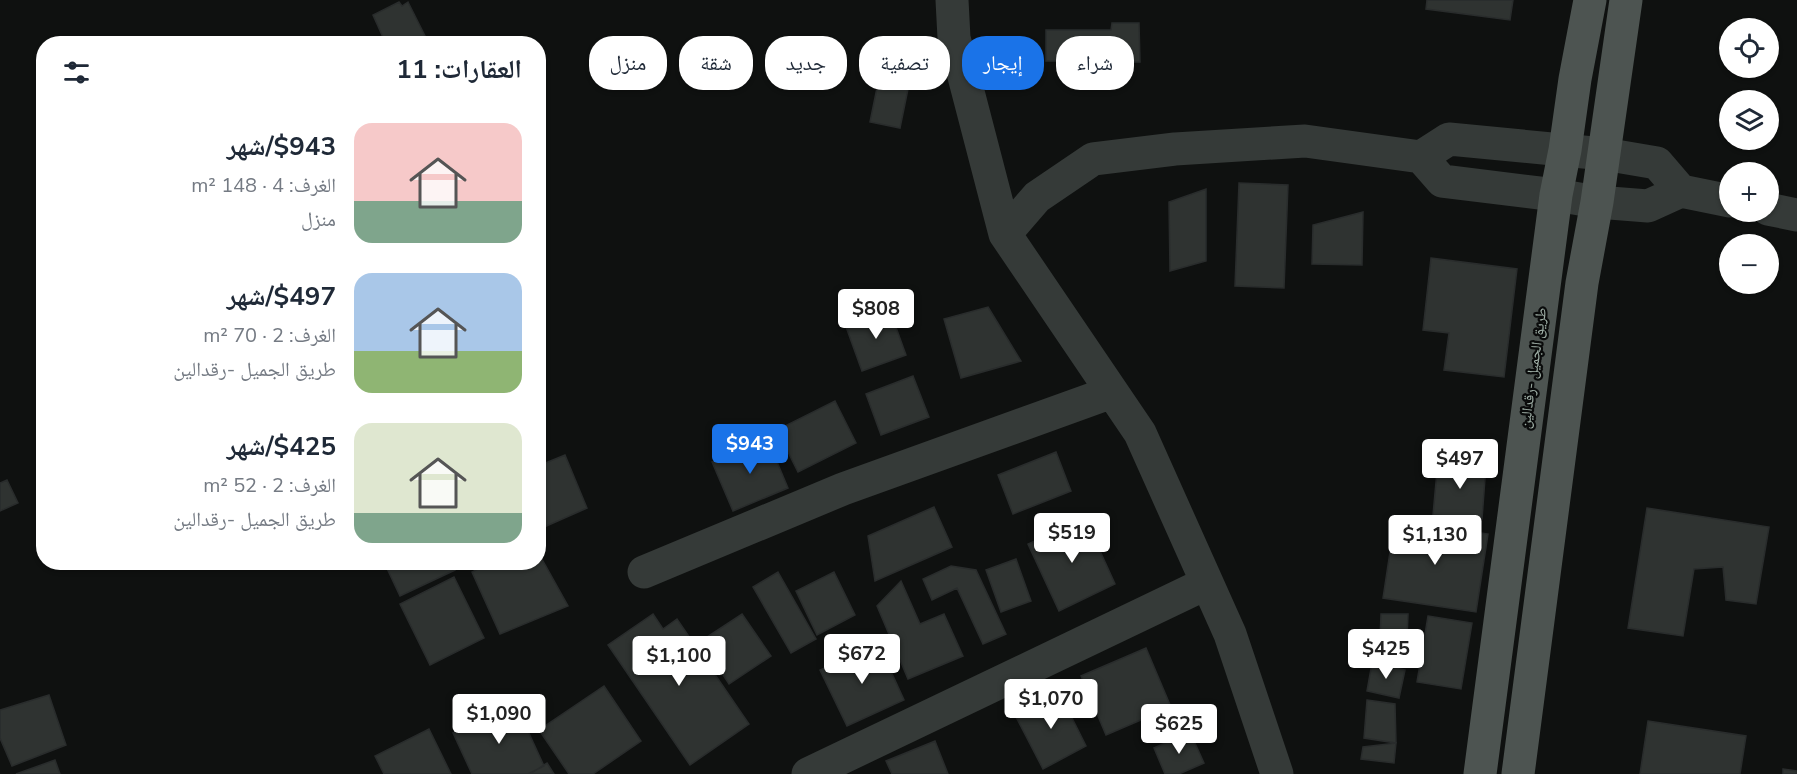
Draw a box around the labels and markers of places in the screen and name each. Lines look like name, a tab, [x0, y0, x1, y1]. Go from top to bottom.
pin: $808	[840, 289, 912, 340]
pin: $943	[714, 424, 786, 475]
pin: $497	[1424, 439, 1496, 490]
pin: $519	[1036, 513, 1108, 564]
pin: $1,130	[1386, 515, 1484, 566]
pin: $425	[1350, 629, 1422, 680]
pin: $672	[826, 634, 898, 685]
pin: $1,100	[630, 636, 728, 687]
pin: $1,070	[1002, 679, 1100, 730]
pin: $1,090	[450, 694, 548, 745]
pin: $625	[1143, 704, 1215, 755]

